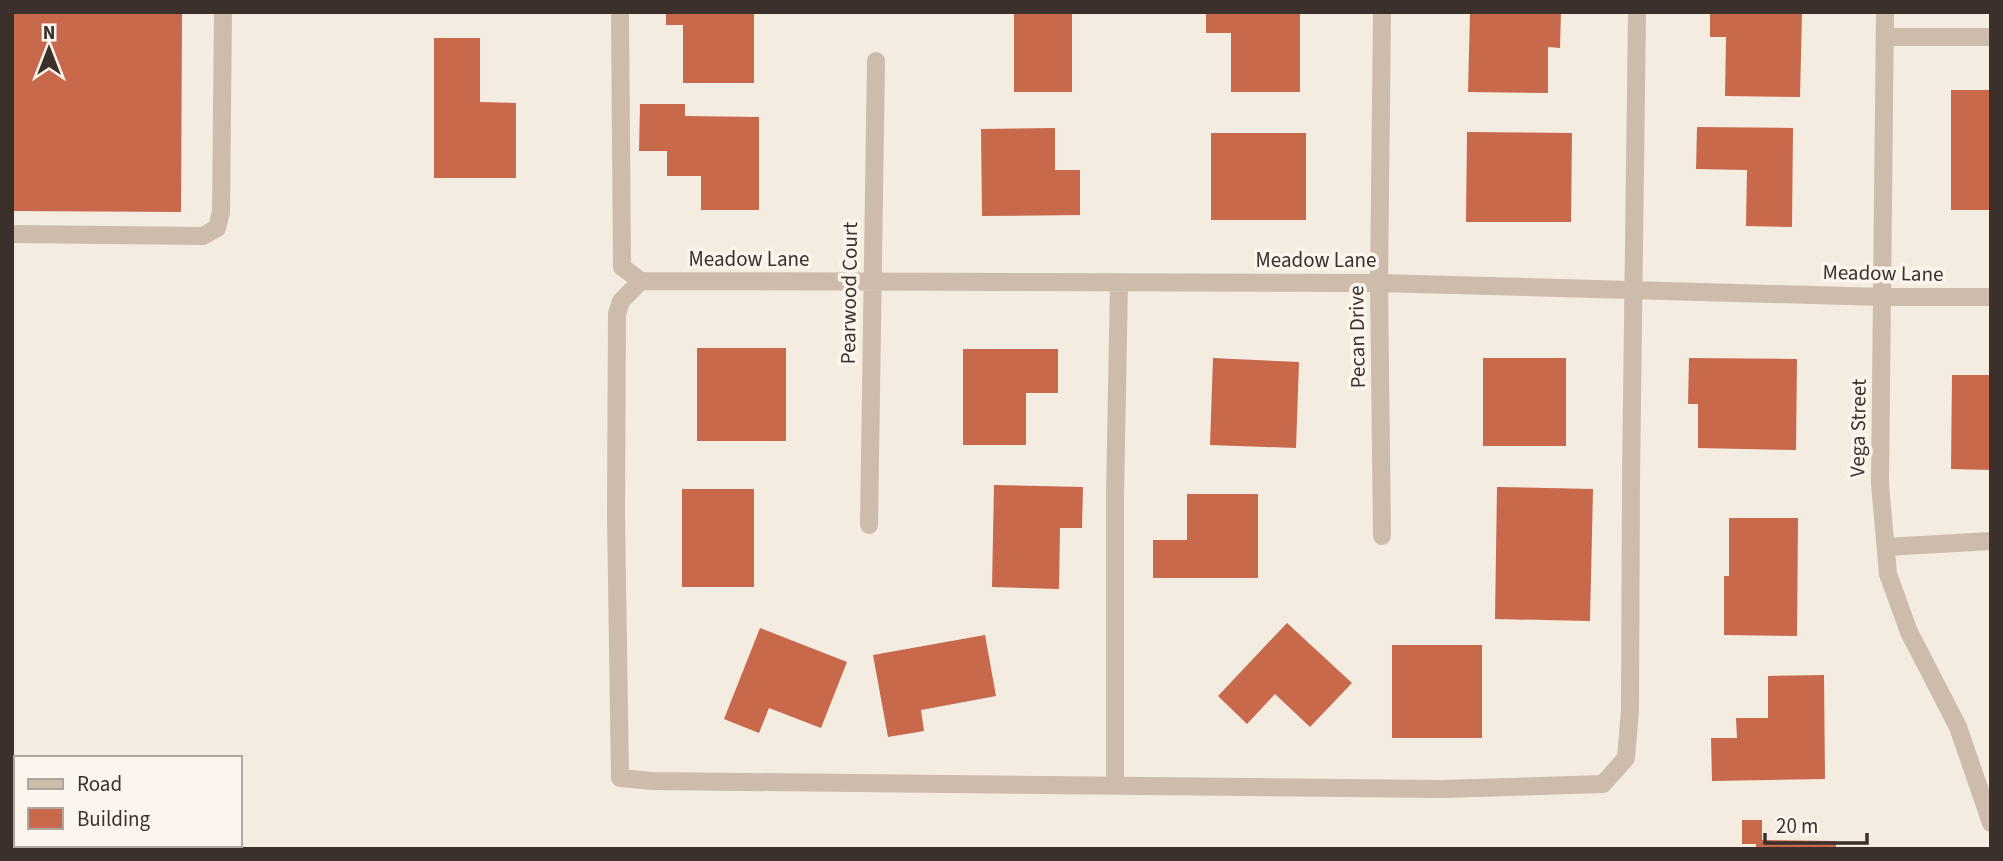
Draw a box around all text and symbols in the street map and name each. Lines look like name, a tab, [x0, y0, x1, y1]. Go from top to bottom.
north arrow	[14, 14, 84, 84]
text: N	[43, 20, 55, 47]
street label: Pearwood Court	[833, 221, 865, 365]
street label: Meadow Lane	[689, 244, 809, 274]
street label: Meadow Lane	[1256, 245, 1376, 275]
street label: Meadow Lane	[1822, 257, 1944, 289]
street label: Pecan Drive	[1341, 285, 1373, 389]
street label: Vega Street	[1842, 379, 1874, 477]
legend	[14, 756, 242, 847]
text: Road	[77, 769, 122, 799]
scale bar	[1765, 802, 1867, 846]
text: Building	[77, 804, 151, 834]
text: 20 m	[1776, 811, 1818, 841]

